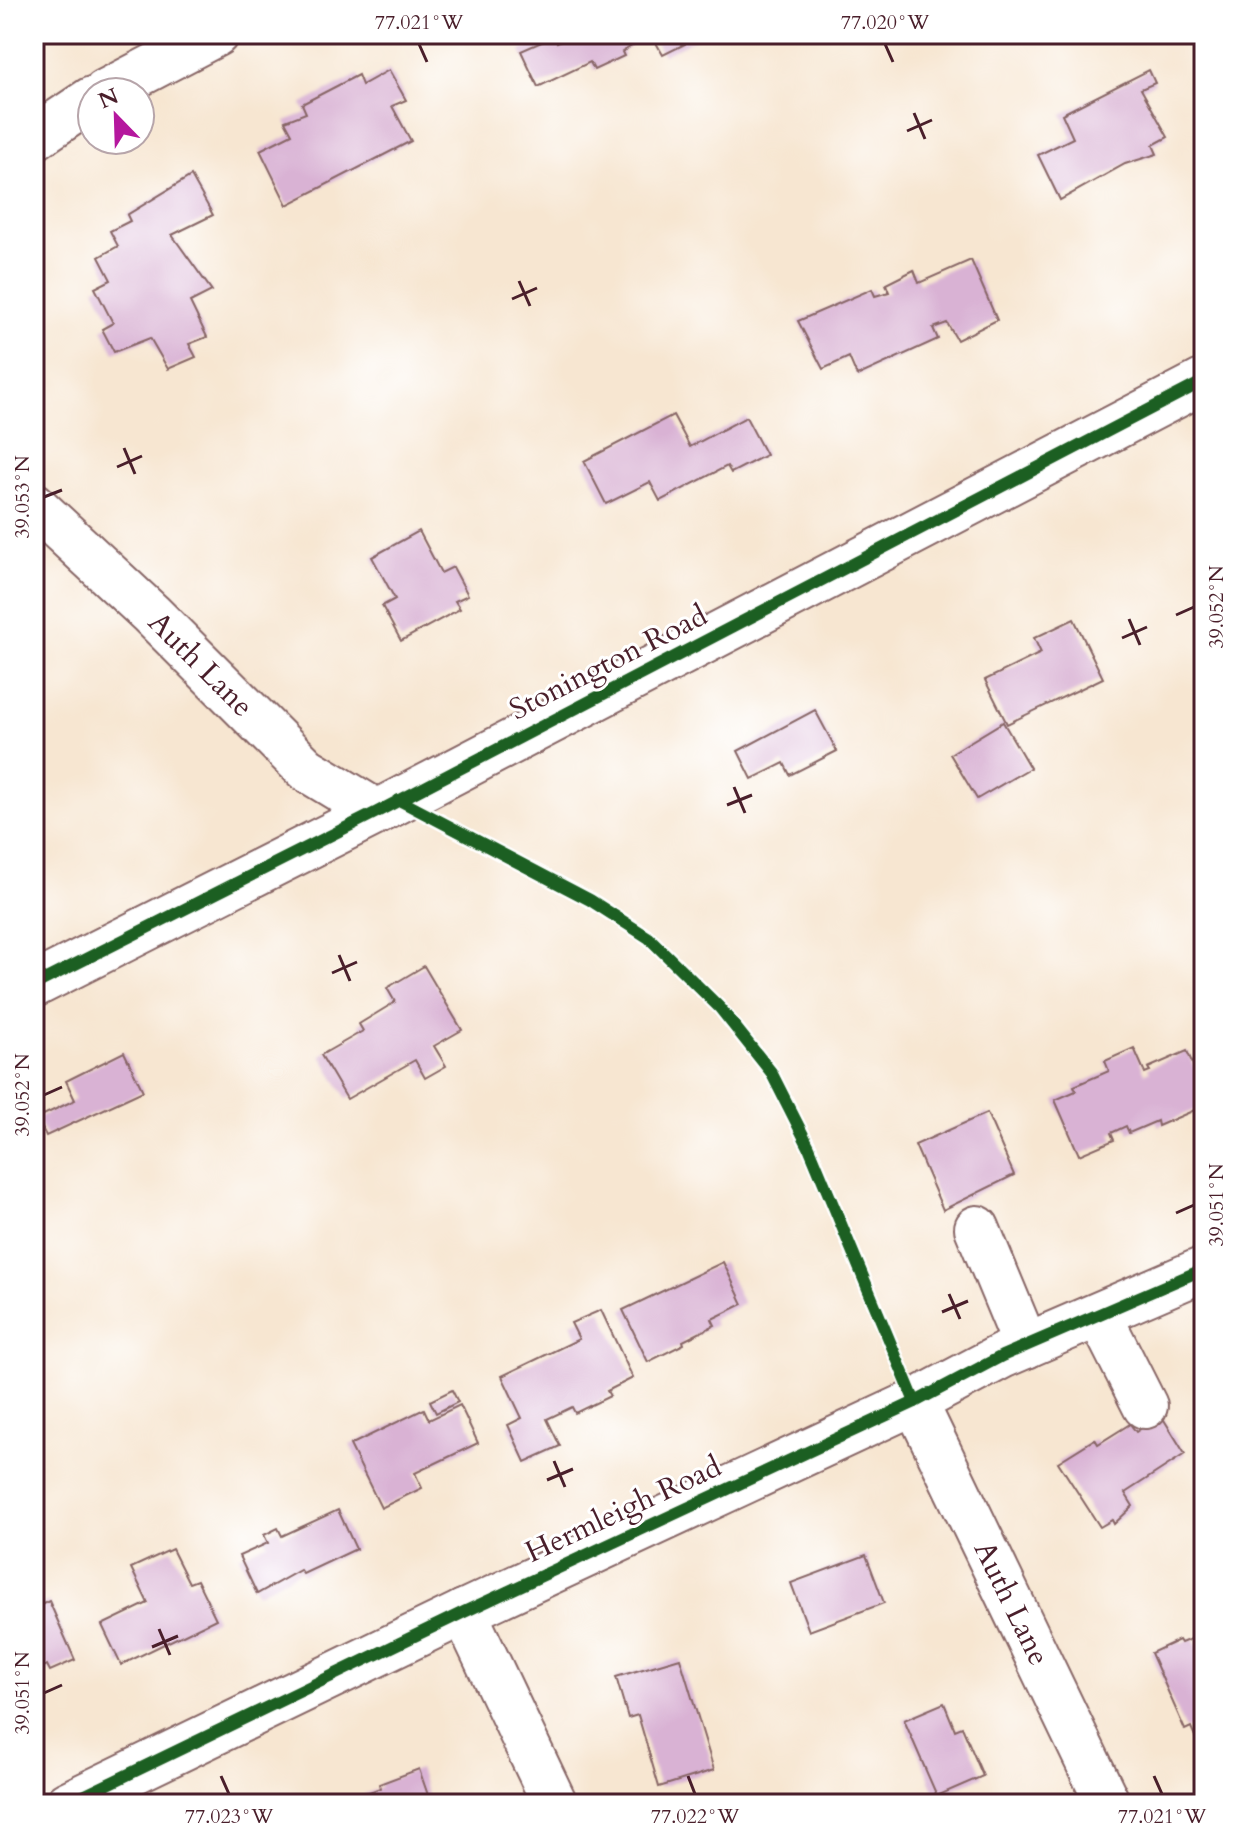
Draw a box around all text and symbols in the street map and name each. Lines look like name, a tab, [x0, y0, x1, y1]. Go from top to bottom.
text: 77.021°W	[375, 9, 464, 36]
text: 77.020°W	[841, 9, 930, 36]
north arrow	[76, 76, 156, 156]
text: N	[94, 81, 123, 116]
text: 39.053°N	[9, 455, 36, 539]
text: 39.052°N	[1203, 565, 1230, 649]
street label: Stonington Road	[502, 595, 714, 730]
street label: Auth Lane	[139, 603, 262, 726]
text: 39.052°N	[9, 1053, 36, 1137]
text: 39.051°N	[1203, 1163, 1230, 1247]
street label: Hermleigh Road	[518, 1446, 728, 1573]
street label: Auth Lane	[964, 1534, 1059, 1672]
text: 39.051°N	[9, 1651, 36, 1735]
text: 77.023°W	[185, 1803, 274, 1830]
text: 77.022°W	[651, 1803, 740, 1830]
text: 77.021°W	[1118, 1803, 1207, 1830]

